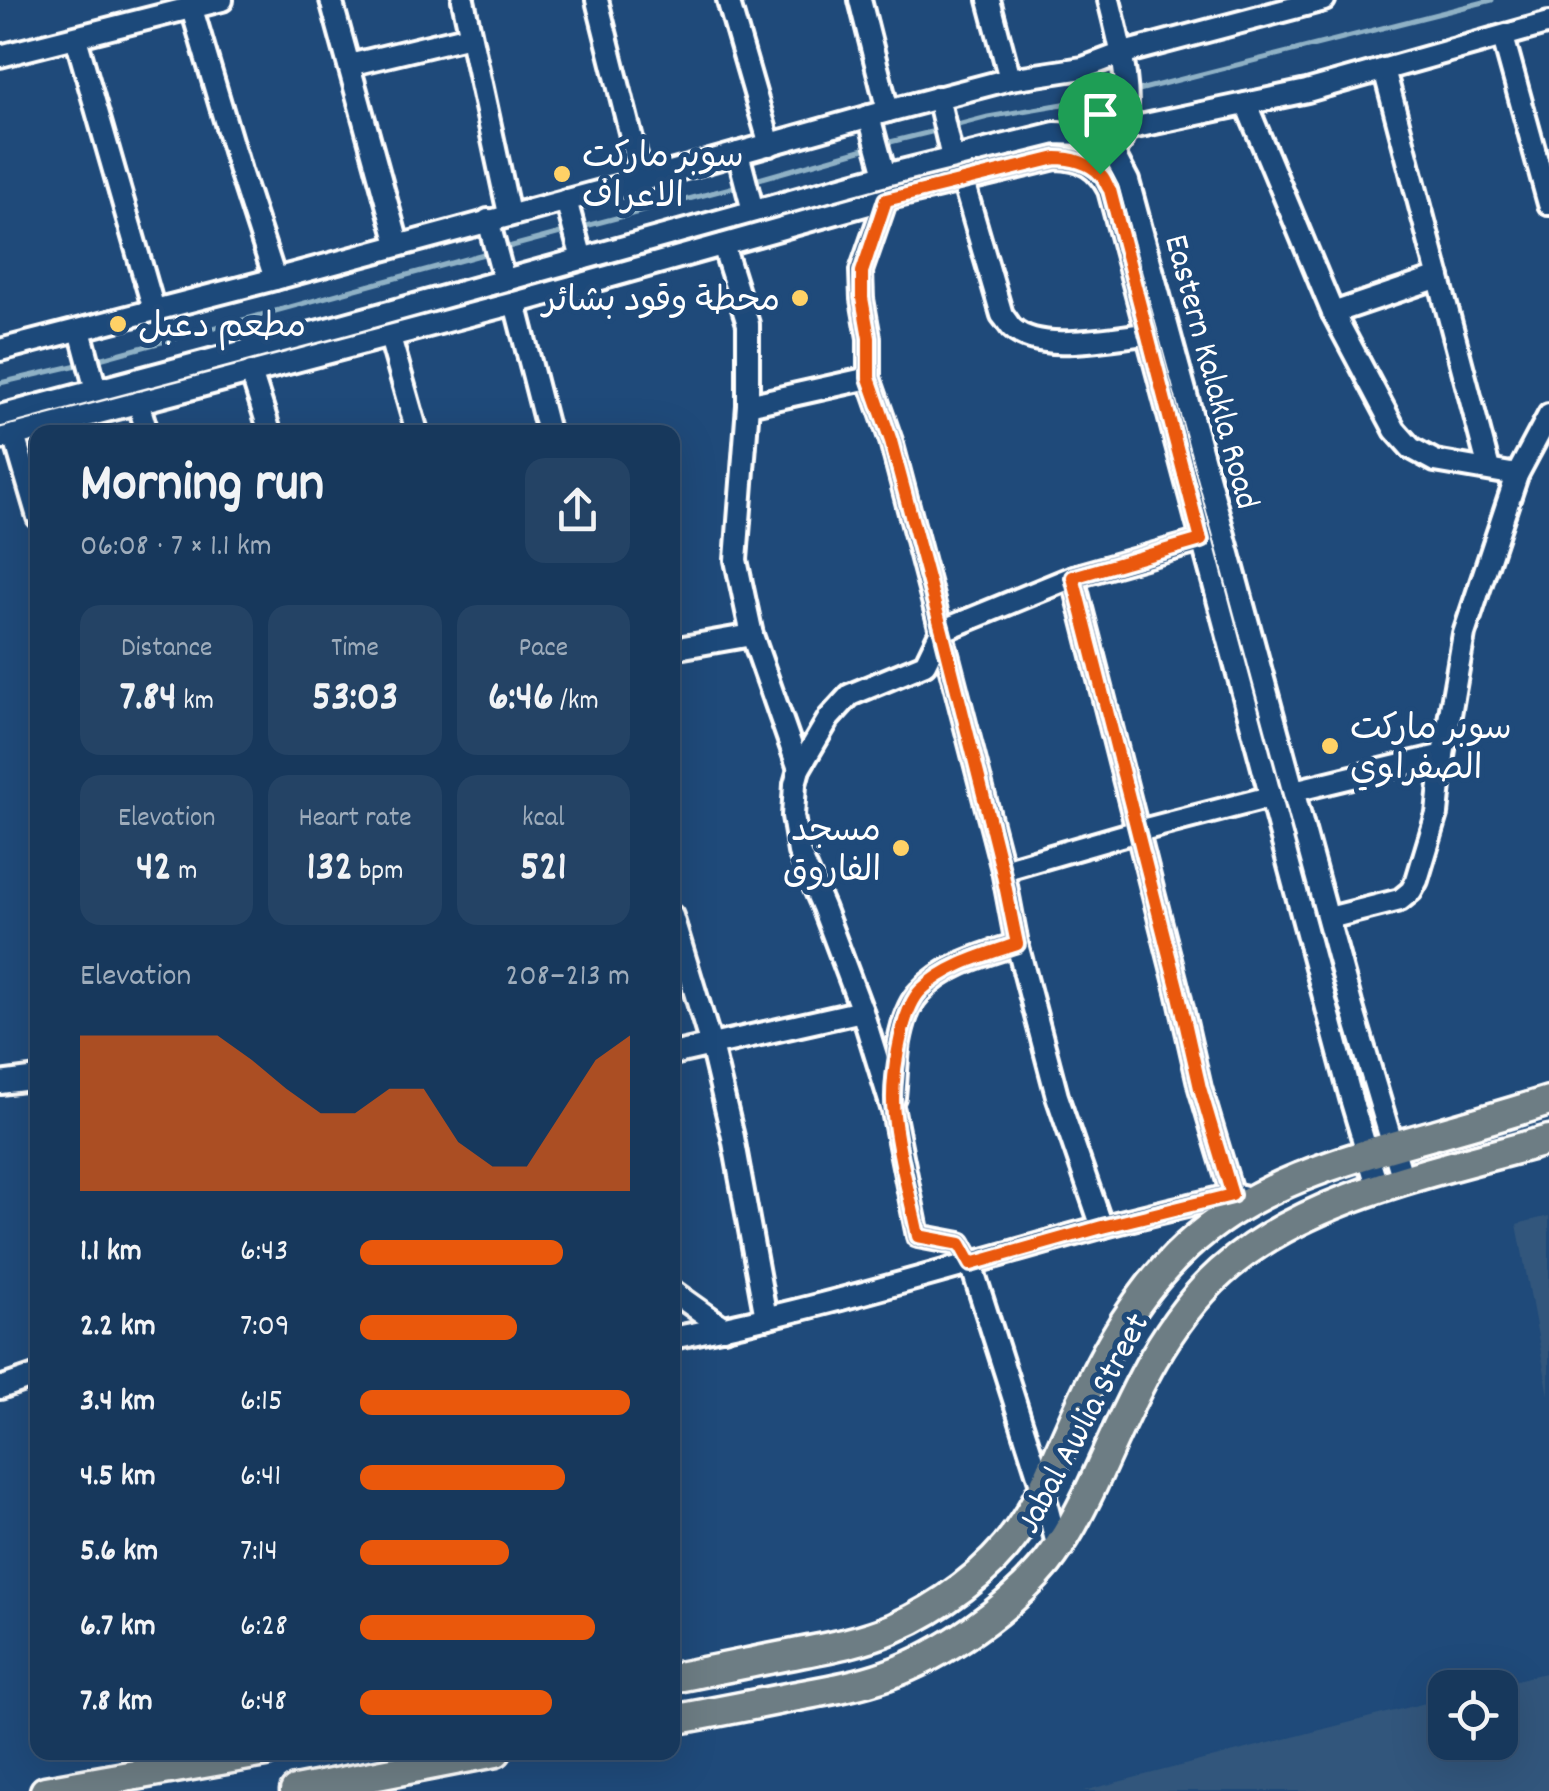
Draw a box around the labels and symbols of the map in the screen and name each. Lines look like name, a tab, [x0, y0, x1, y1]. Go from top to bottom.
pin	[1058, 72, 1143, 175]
place label: سوبر ماركت الاعراف	[582, 134, 744, 224]
marker: سوبر ماركت الاعراف	[551, 163, 573, 185]
street label: Eastern Kalakla Road	[1148, 229, 1270, 515]
place label: محطة وقود بشائر	[539, 278, 780, 328]
marker: محطة وقود بشائر	[789, 287, 811, 309]
place label: مطعم دعبل	[138, 304, 306, 354]
marker: مطعم دعبل	[107, 313, 129, 335]
place label: سوبر ماركت الصفراوي	[1350, 706, 1512, 796]
marker: سوبر ماركت الصفراوي	[1319, 735, 1341, 757]
place label: مسجد الفاروق	[783, 808, 881, 898]
marker: مسجد الفاروق	[890, 837, 912, 859]
street label: Jabal Awlia Street	[1006, 1305, 1165, 1543]

